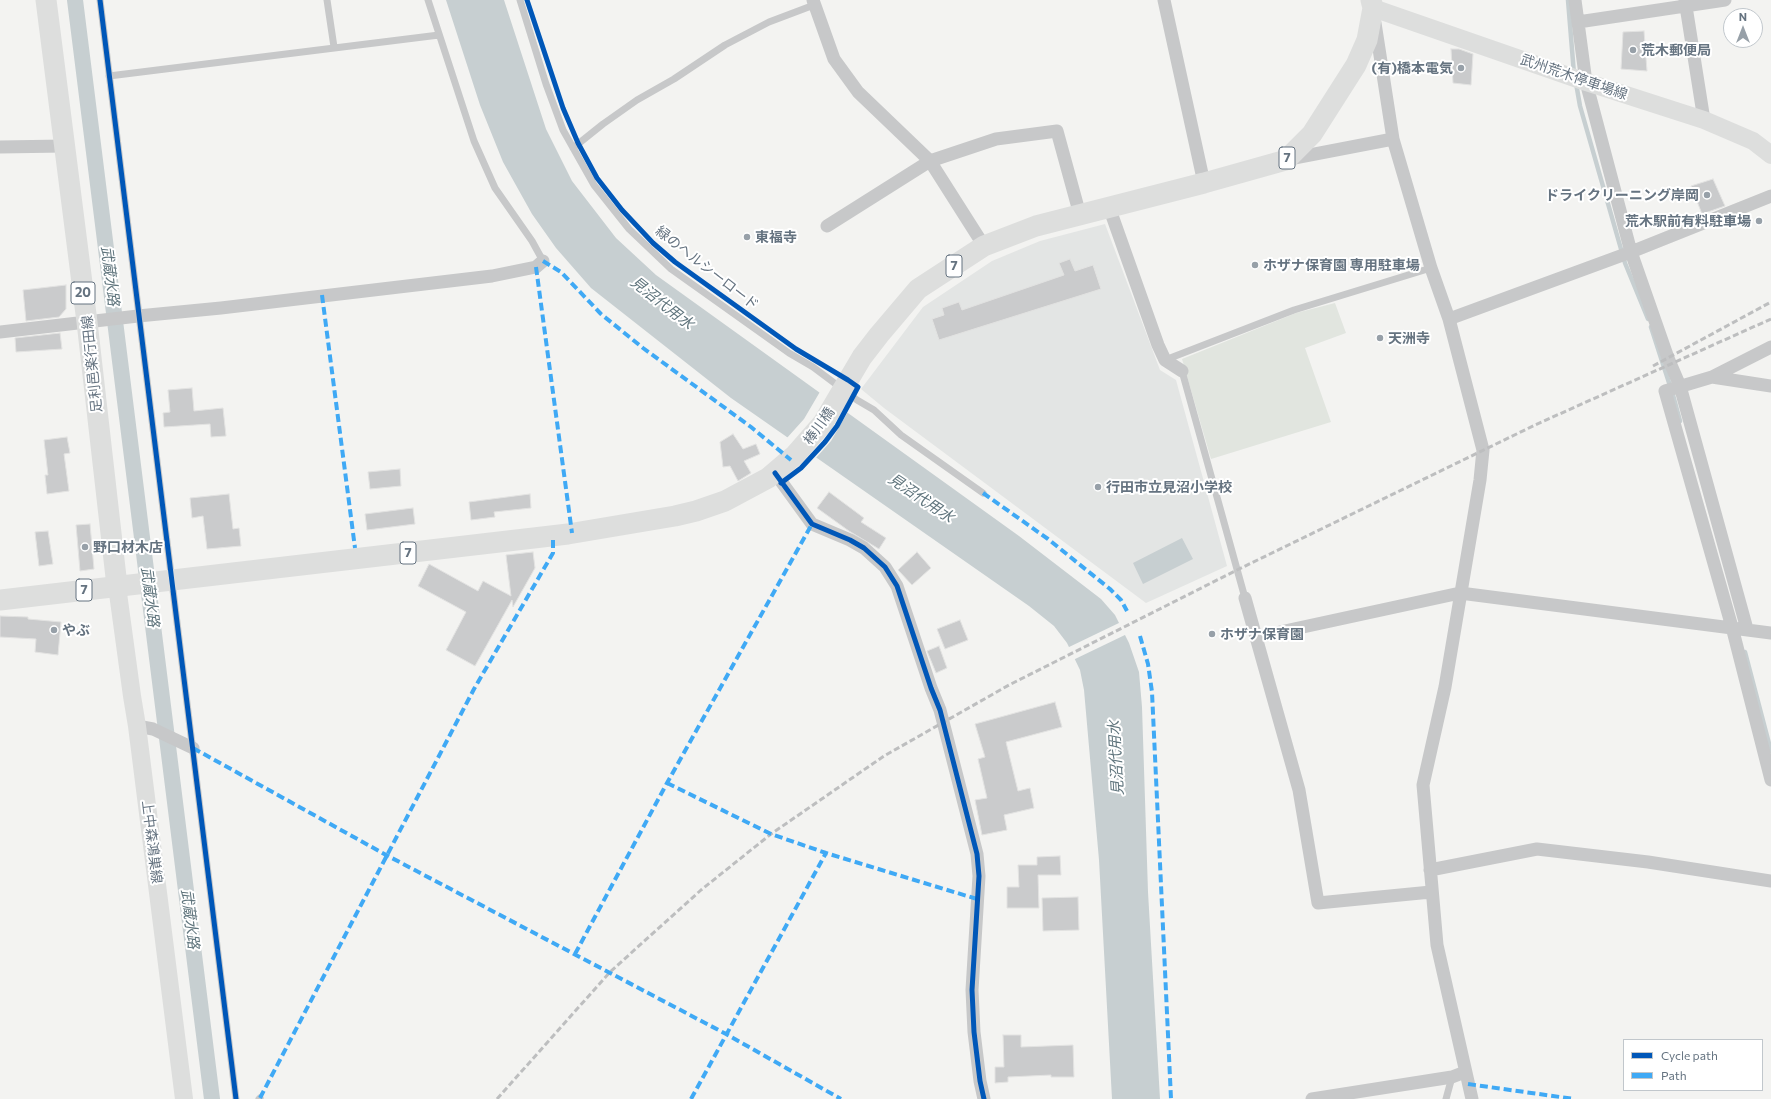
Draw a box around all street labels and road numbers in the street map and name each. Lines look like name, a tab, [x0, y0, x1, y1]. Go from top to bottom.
street label: 武州荒木停車場線	[1518, 51, 1630, 103]
road number: 7	[1279, 147, 1295, 169]
street label: 緑のヘルシーロード	[652, 223, 762, 313]
road number: 7	[946, 255, 962, 277]
road number: 20	[71, 282, 95, 304]
street label: 足利邑楽行田線	[79, 314, 105, 414]
street label: 棒川橋	[800, 404, 838, 448]
road number: 7	[400, 542, 416, 564]
road number: 7	[76, 579, 92, 601]
street label: 上中森鴻巣線	[139, 799, 165, 885]

